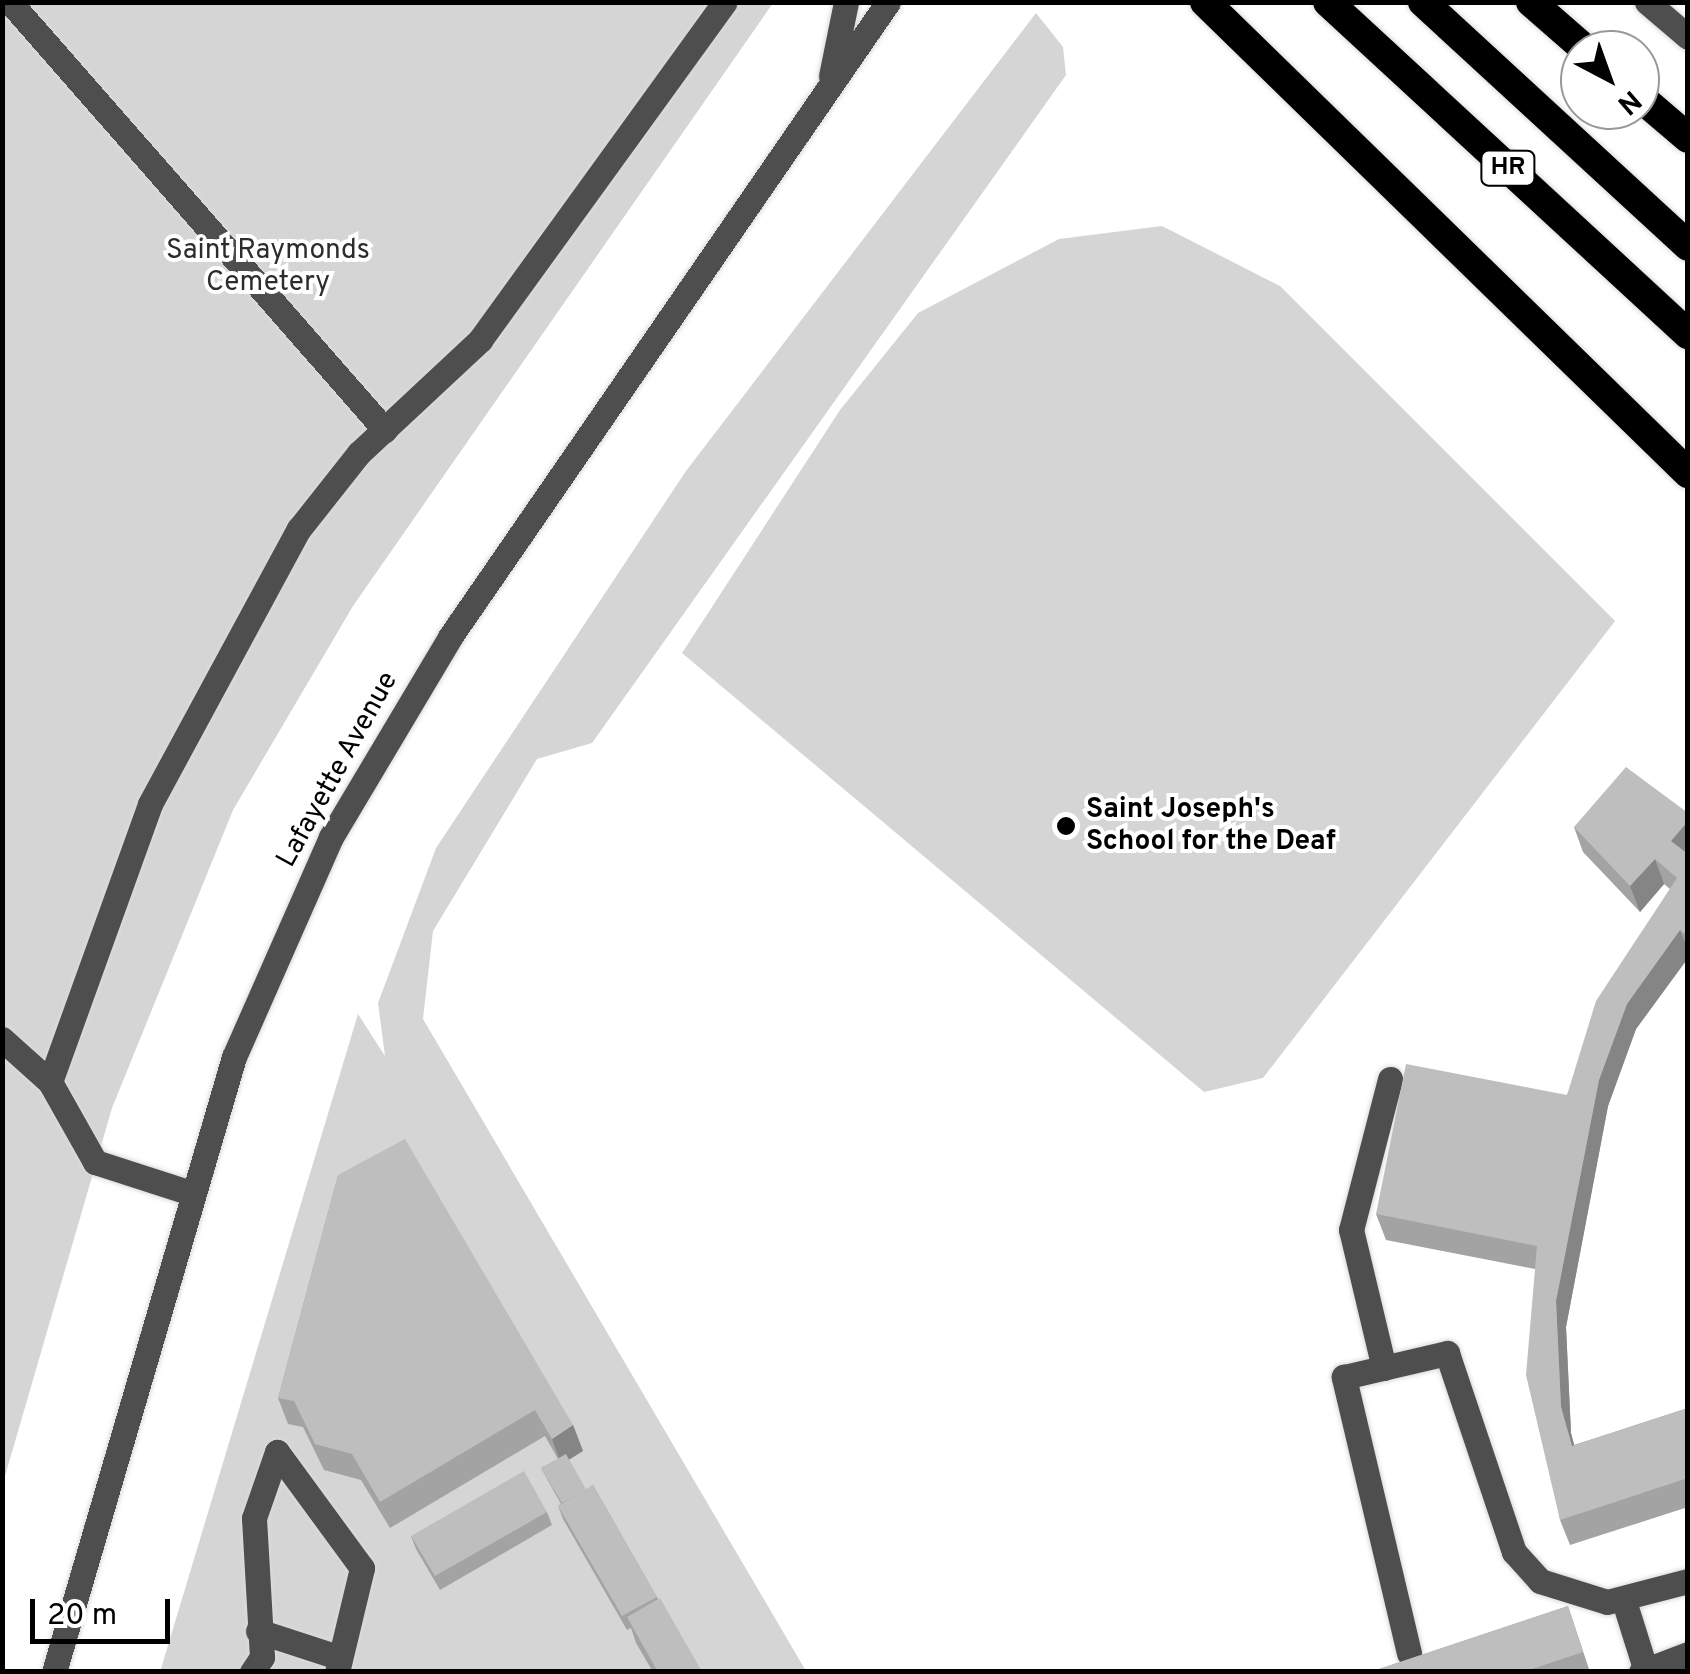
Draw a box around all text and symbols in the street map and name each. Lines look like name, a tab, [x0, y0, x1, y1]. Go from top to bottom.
north arrow	[1560, 30, 1660, 130]
text: N	[1609, 81, 1648, 121]
road number: HR	[1478, 148, 1538, 188]
park label: Saint Raymonds Cemetery	[166, 234, 370, 300]
street label: Lafayette Avenue	[270, 666, 406, 874]
place label: Saint Joseph's School for the Deaf	[1086, 793, 1336, 859]
marker: Saint Joseph's School for the Deaf	[1055, 815, 1077, 837]
scale bar	[35, 1579, 175, 1641]
text: 20 m	[47, 1598, 117, 1635]

